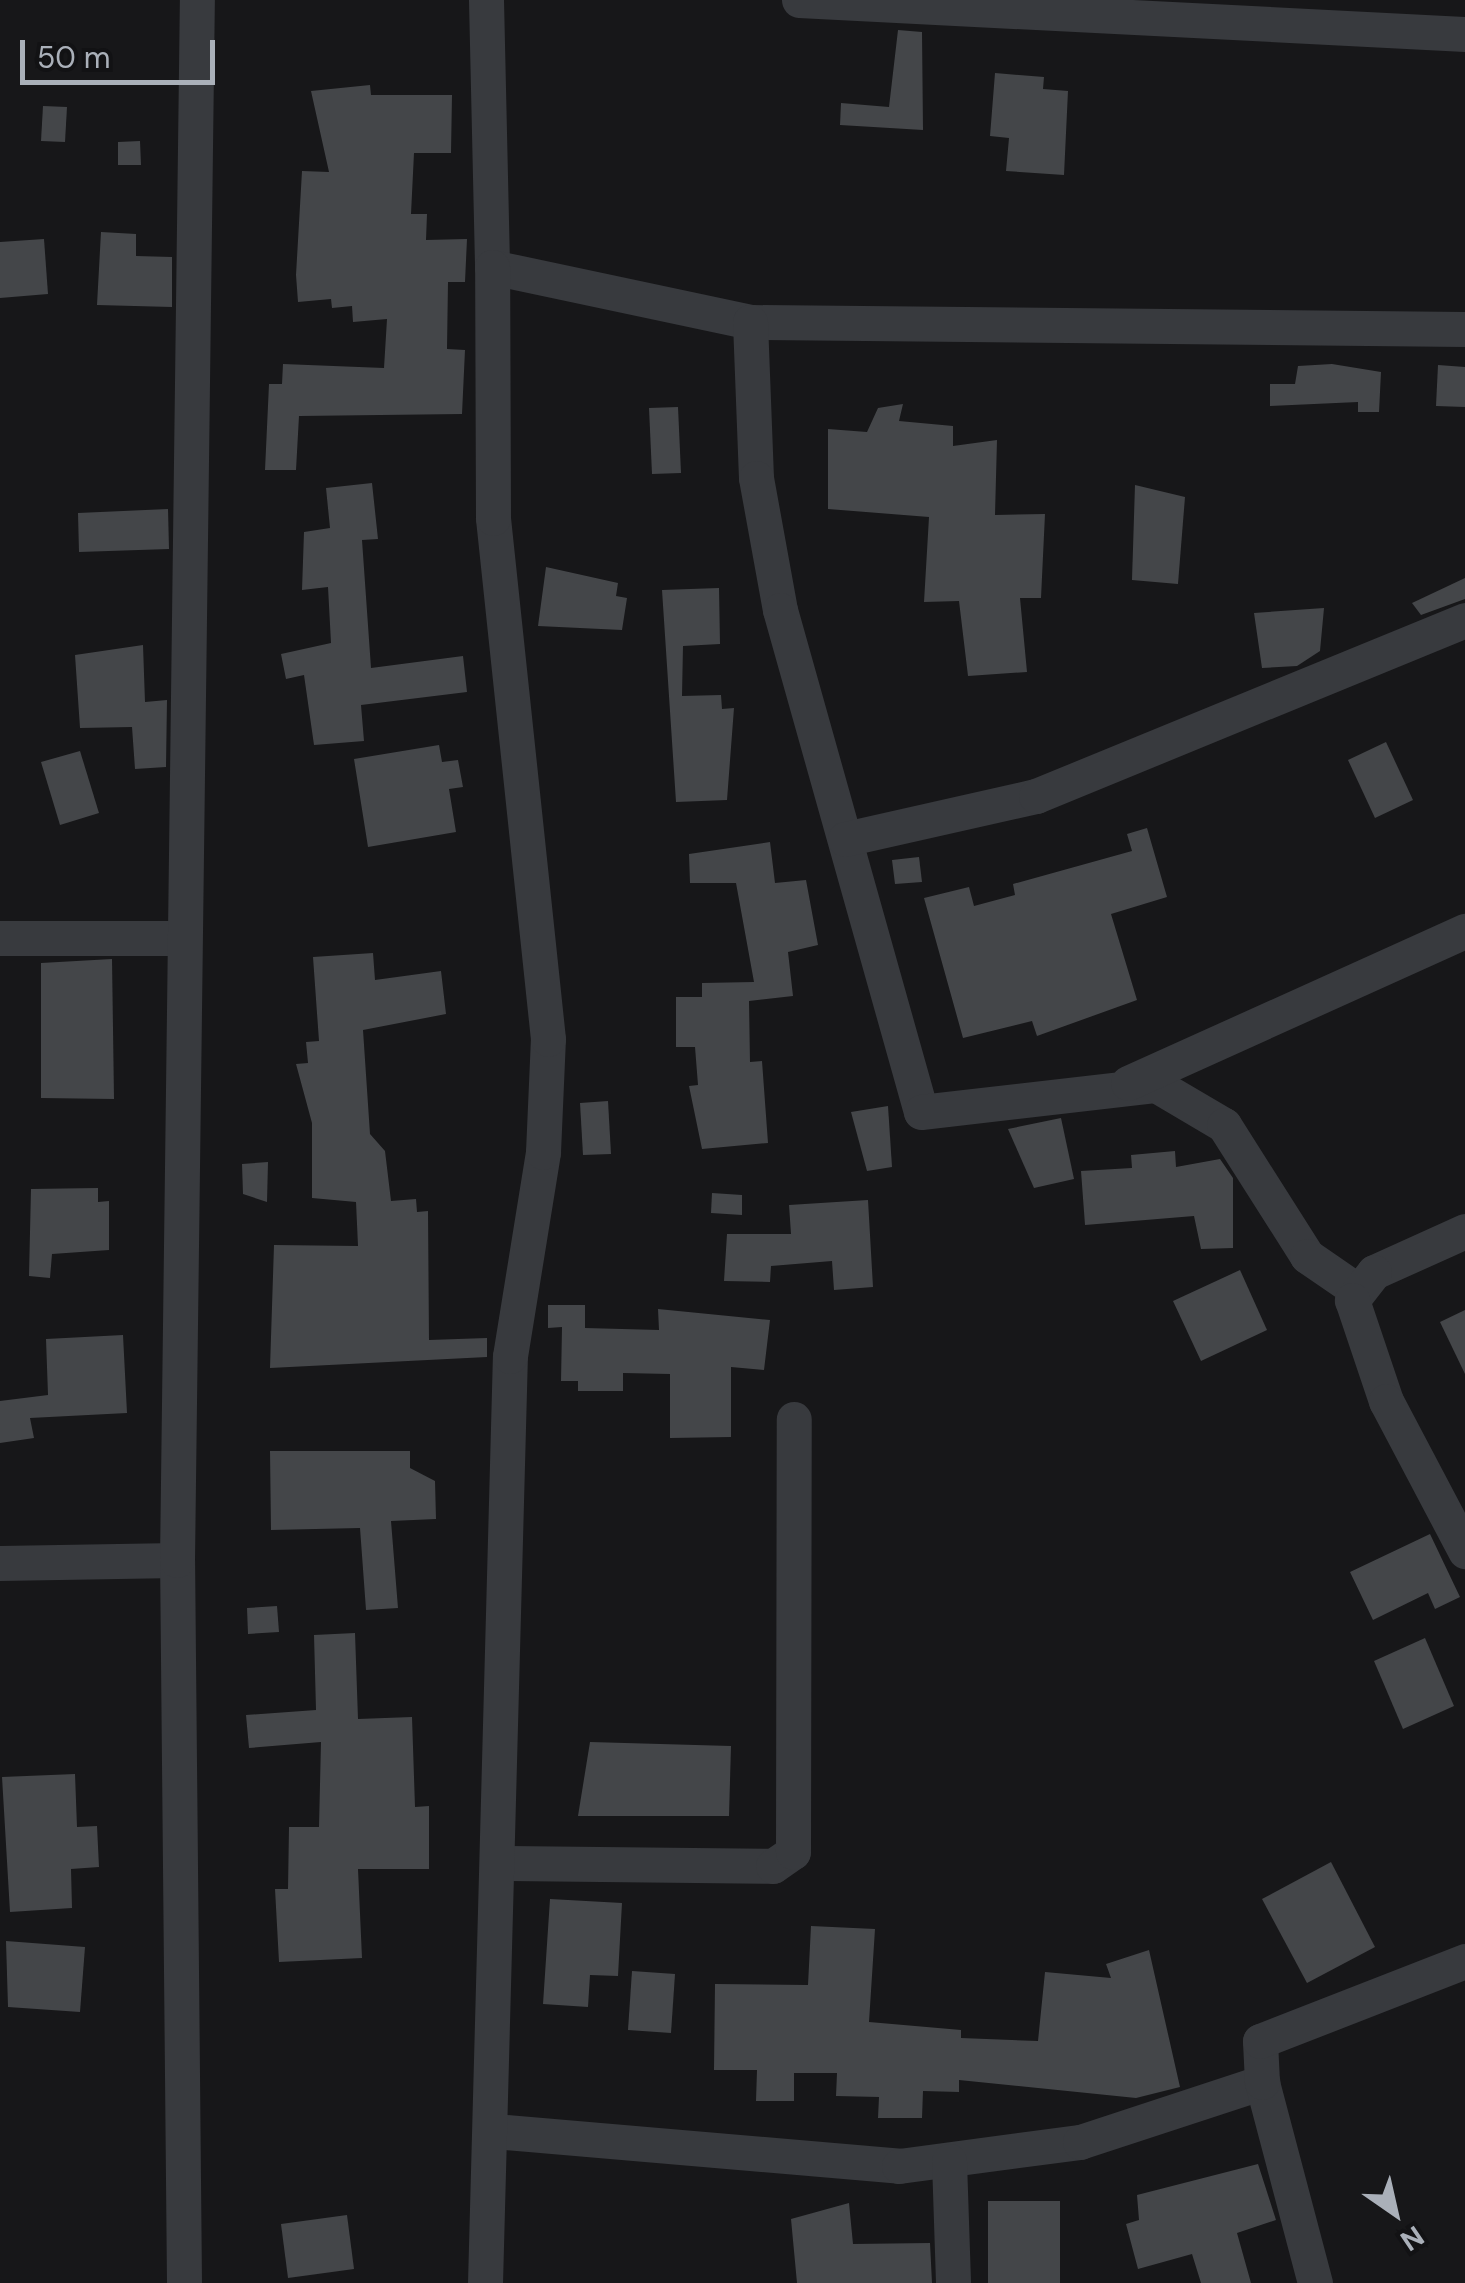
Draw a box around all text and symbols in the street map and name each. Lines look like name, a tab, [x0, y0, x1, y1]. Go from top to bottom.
scale bar	[25, 20, 220, 82]
text: 50 m	[37, 38, 111, 77]
north arrow	[1345, 2163, 1445, 2263]
text: N	[1393, 2217, 1431, 2259]

